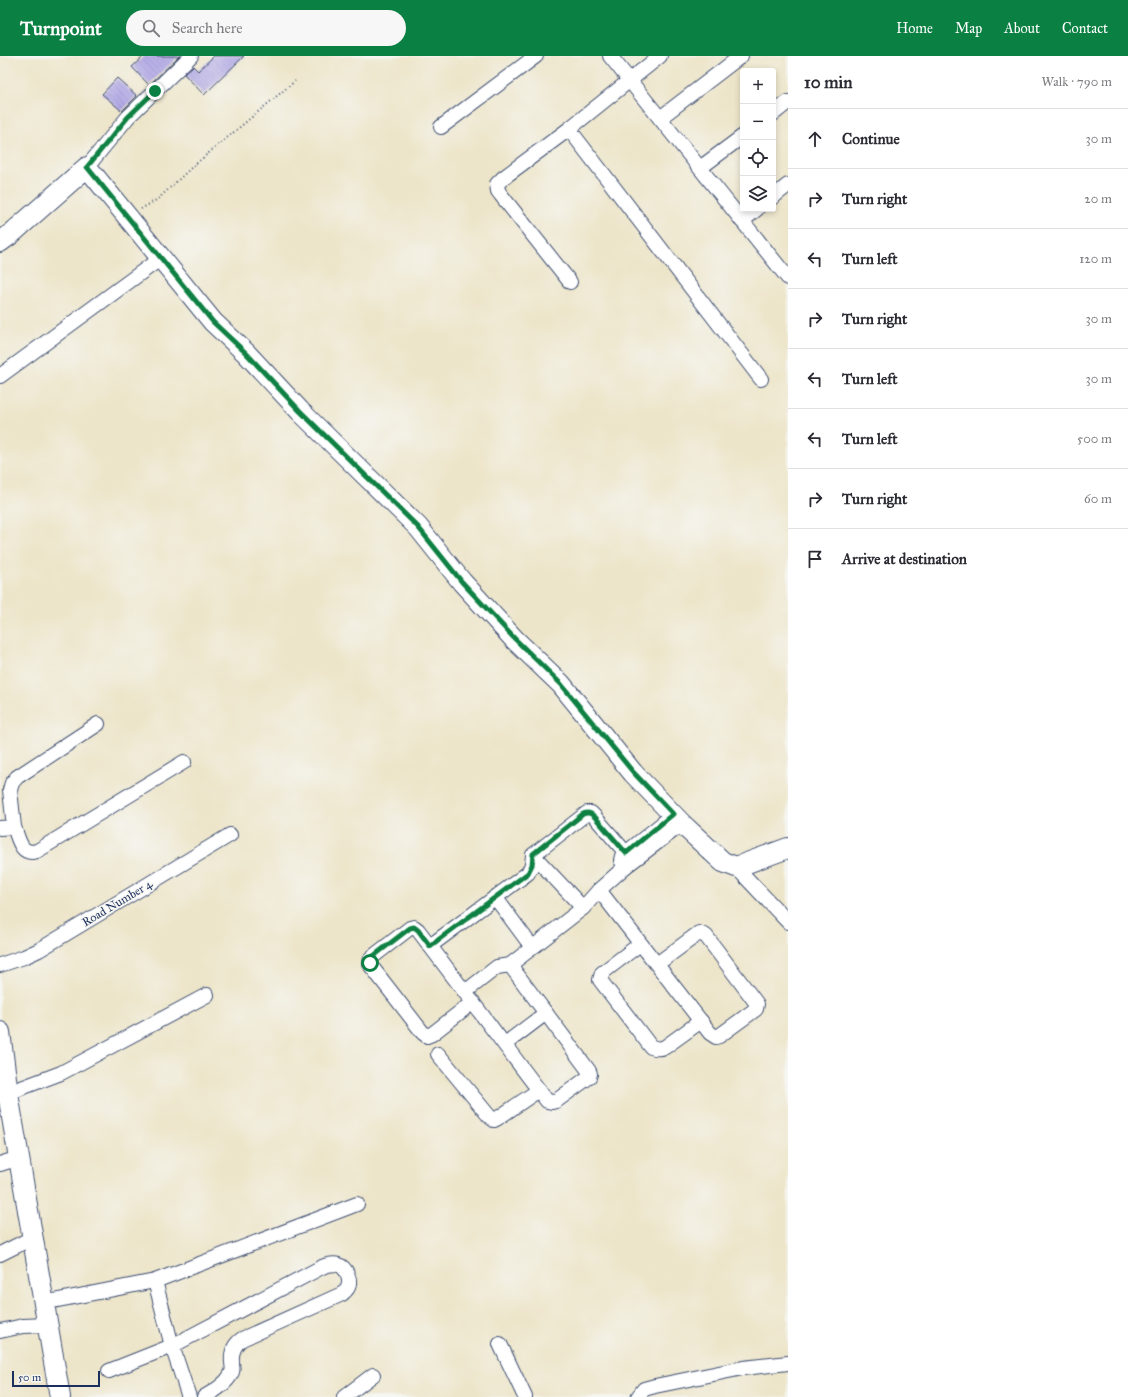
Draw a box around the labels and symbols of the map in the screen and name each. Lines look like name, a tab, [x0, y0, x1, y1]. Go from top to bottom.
route end	[146, 82, 164, 100]
street label: Road Number 4	[79, 876, 155, 929]
route start	[361, 954, 379, 972]
scale bar	[12, 1369, 100, 1388]

